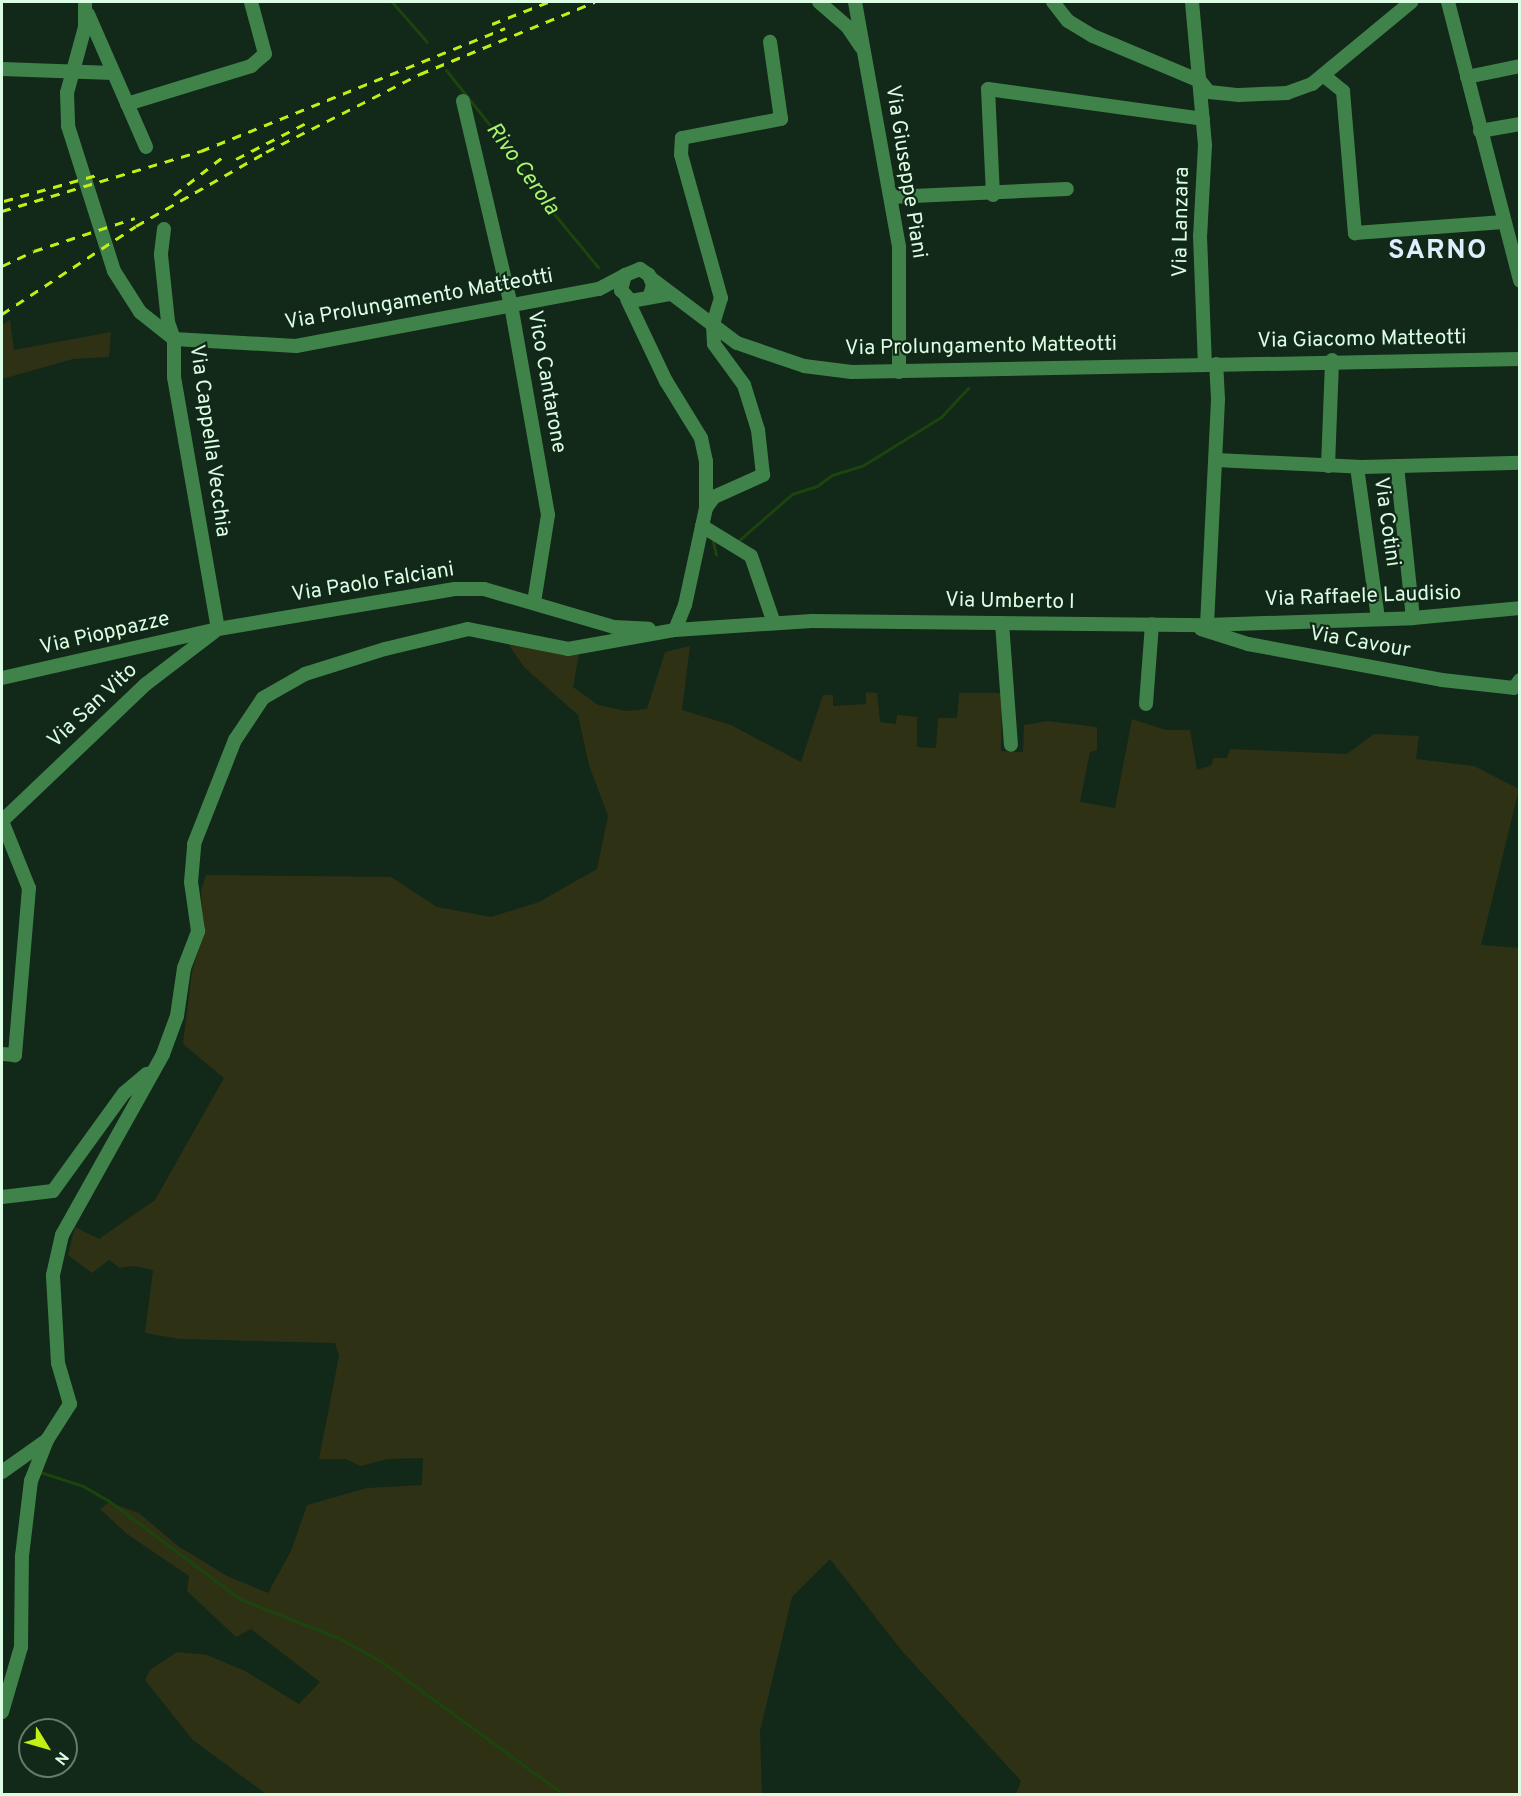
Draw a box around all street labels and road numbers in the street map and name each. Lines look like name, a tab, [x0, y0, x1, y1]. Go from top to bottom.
street label: Via Giuseppe Piani	[879, 84, 931, 260]
street label: Via Lanzara	[1168, 166, 1196, 278]
street label: Via Prolungamento Matteotti	[283, 264, 555, 336]
street label: Vico Cantarone	[521, 309, 571, 455]
street label: Via Giacomo Matteotti	[1257, 326, 1467, 354]
street label: Via Prolungamento Matteotti	[845, 332, 1117, 362]
street label: Via Cappella Vecchia	[183, 343, 235, 539]
street label: Via Cotini	[1367, 476, 1405, 568]
street label: Via Paolo Falciani	[290, 558, 456, 608]
street label: Via Raffaele Laudisio	[1264, 581, 1462, 613]
street label: Via Umberto I	[945, 588, 1075, 616]
street label: Via Pioppazze	[38, 607, 172, 661]
street label: Via Cavour	[1308, 622, 1412, 664]
street label: Via San Vito	[43, 658, 143, 754]

